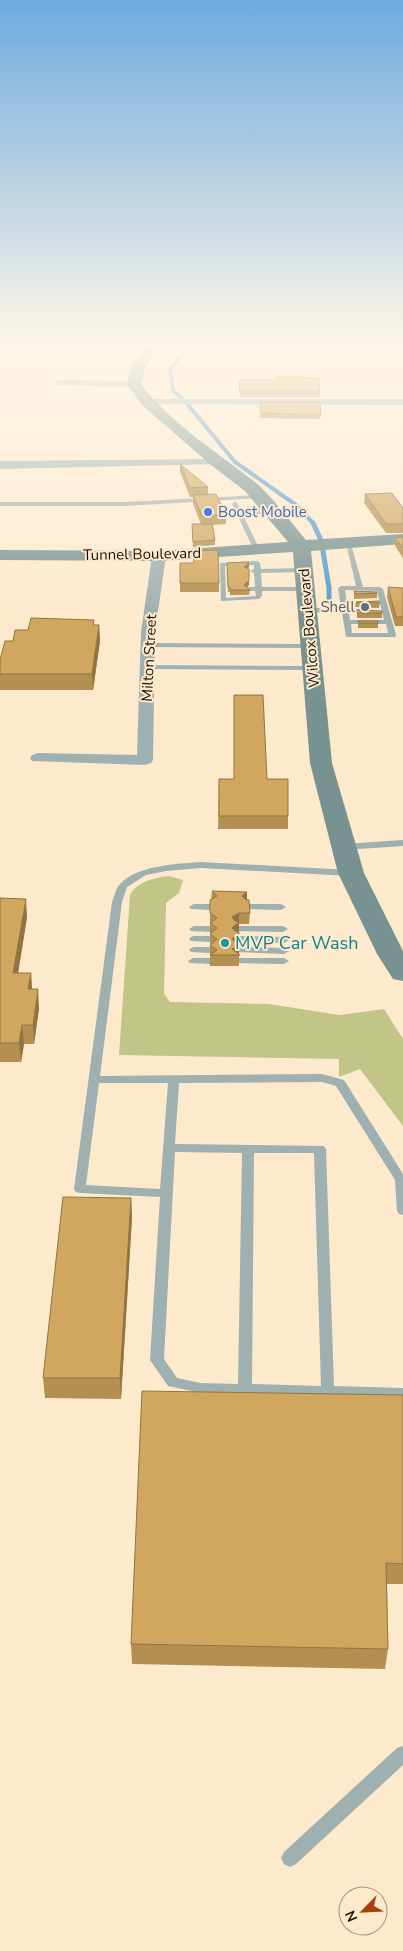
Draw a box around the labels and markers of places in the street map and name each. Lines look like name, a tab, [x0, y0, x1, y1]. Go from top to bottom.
place label: Boost Mobile	[218, 502, 307, 522]
marker: Boost Mobile	[202, 506, 214, 518]
place label: Shell	[320, 597, 356, 617]
marker: Shell	[359, 601, 371, 613]
place label: MVP Car Wash	[235, 931, 358, 955]
marker: MVP Car Wash	[219, 937, 231, 949]

